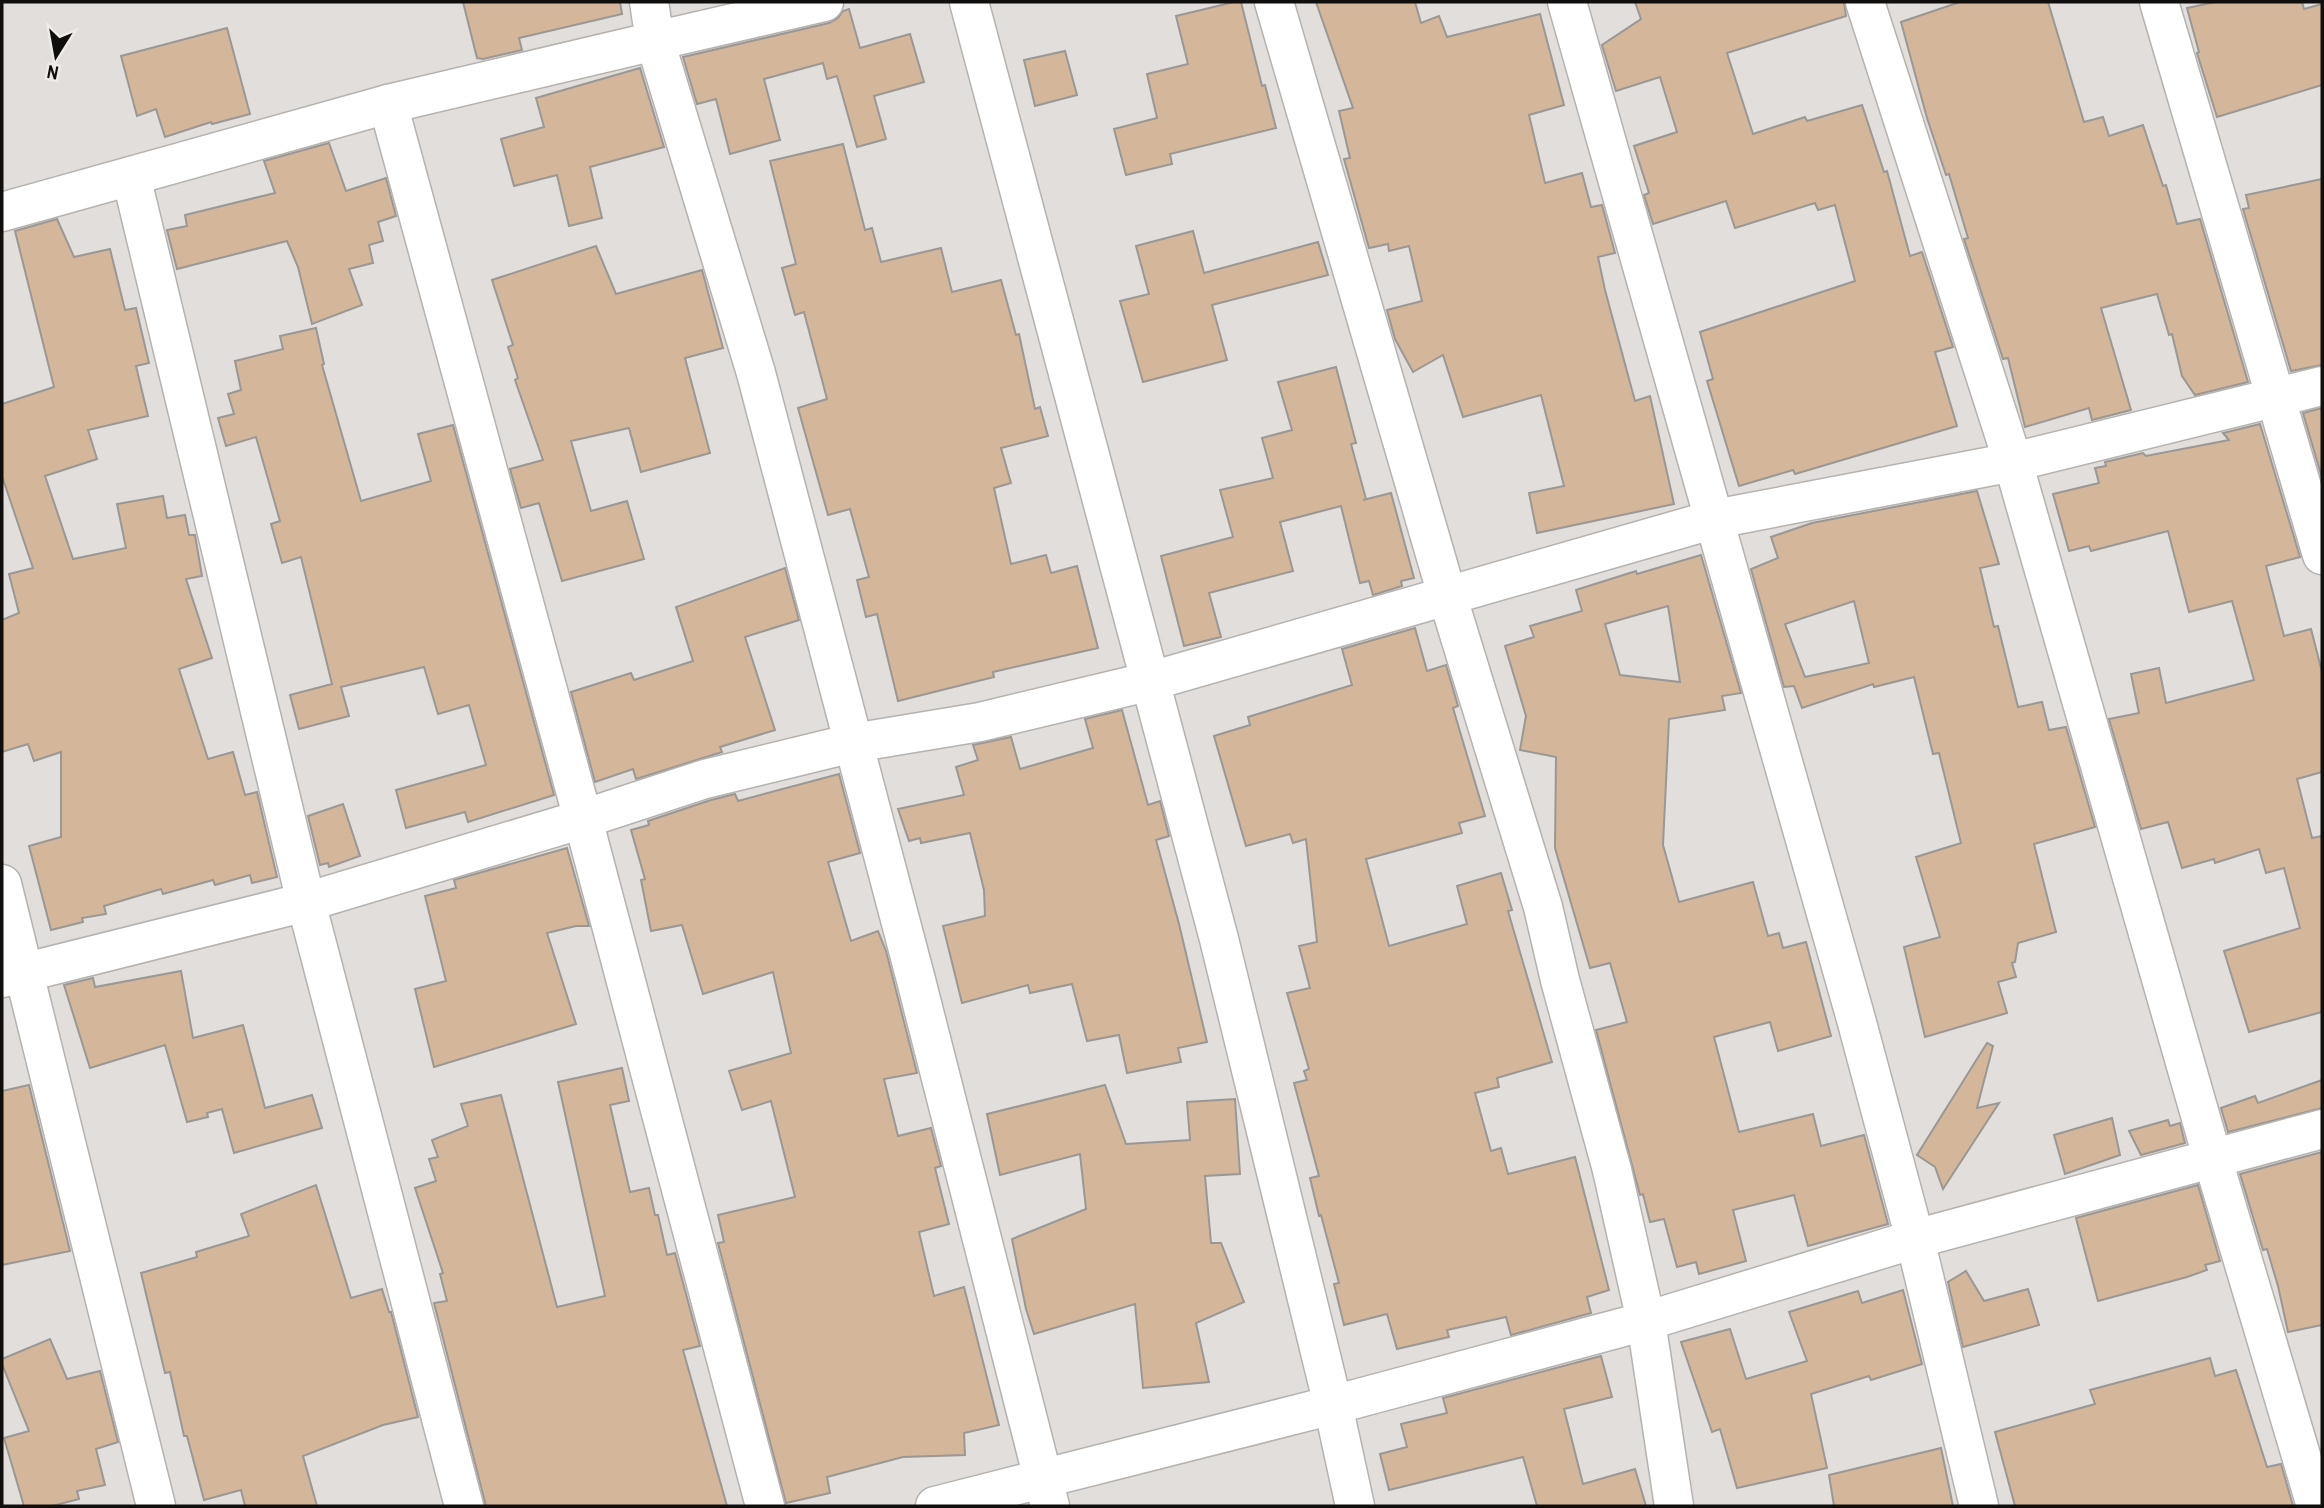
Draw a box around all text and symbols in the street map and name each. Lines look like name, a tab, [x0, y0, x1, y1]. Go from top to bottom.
north arrow	[21, 21, 91, 91]
text: N	[45, 59, 61, 87]

